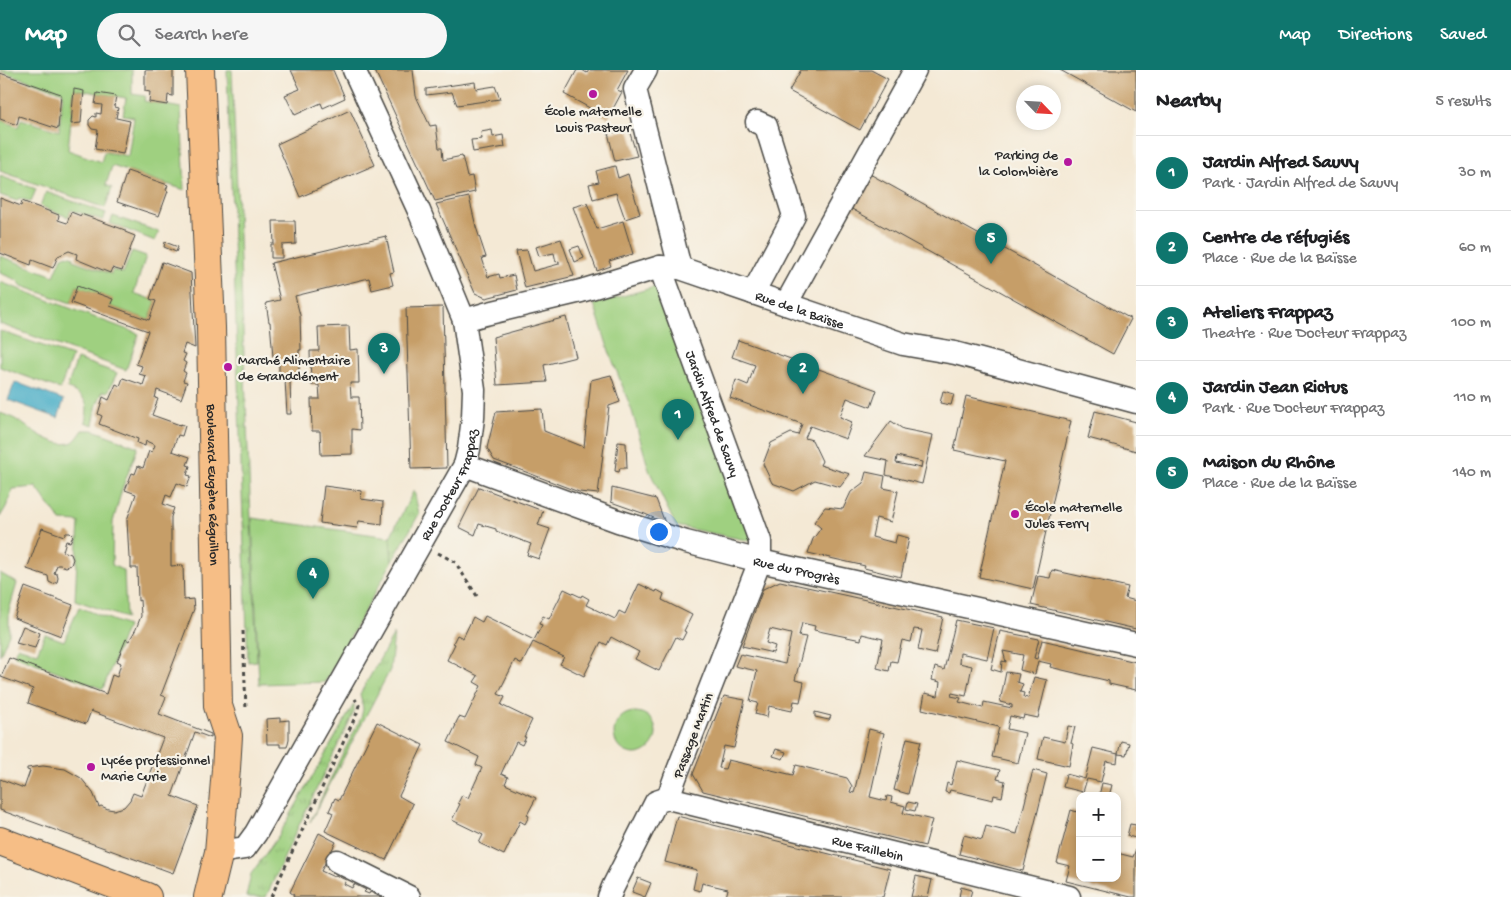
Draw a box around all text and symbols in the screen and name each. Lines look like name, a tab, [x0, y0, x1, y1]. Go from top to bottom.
search box	[97, 13, 447, 58]
text: Map	[25, 21, 67, 50]
icon: search	[115, 21, 143, 49]
text: Search here	[155, 24, 248, 47]
text: Map	[1279, 25, 1311, 46]
text: Directions	[1339, 25, 1412, 46]
text: Saved	[1440, 25, 1486, 46]
north arrow	[1016, 85, 1061, 130]
marker: École maternelle Louis Pasteur	[587, 88, 599, 100]
text: Nearby	[1156, 90, 1221, 115]
text: 5 results	[1436, 93, 1491, 112]
place label: École maternelle Louis Pasteur	[544, 104, 642, 137]
place label: Parking de la Colombière	[979, 148, 1059, 181]
text: Jardin Alfred Sauvy	[1203, 152, 1359, 175]
marker: Parking de la Colombière	[1062, 156, 1074, 168]
text: 1	[1169, 164, 1175, 183]
text: 30 m	[1458, 164, 1491, 183]
text: Park · Jardin Alfred de Sauvy	[1203, 175, 1398, 194]
pin: 5	[975, 223, 1007, 264]
text: Centre de réfugiés	[1203, 227, 1349, 250]
text: 2	[1168, 239, 1176, 258]
text: 60 m	[1459, 239, 1491, 258]
text: Place · Rue de la Baïsse	[1203, 250, 1357, 269]
street label: Rue de la Baïsse	[753, 288, 847, 335]
text: Ateliers Frappaz	[1203, 302, 1333, 325]
text: 3	[1168, 314, 1176, 333]
text: 100 m	[1451, 314, 1491, 333]
text: Theatre · Rue Docteur Frappaz	[1203, 325, 1406, 344]
pin: 3	[368, 333, 400, 374]
street label: Jardin Alfred de Sauvy	[680, 349, 742, 480]
place label: Marché Alimentaire de Grandclément	[238, 353, 351, 386]
pin: 2	[787, 353, 819, 394]
marker: Marché Alimentaire de Grandclément	[222, 361, 234, 373]
text: Jardin Jean Rictus	[1203, 377, 1347, 400]
text: 4	[1168, 389, 1176, 408]
text: 110 m	[1454, 389, 1491, 408]
pin: 1	[662, 399, 694, 440]
text: Park · Rue Docteur Frappaz	[1203, 400, 1384, 419]
street label: Boulevard Eugène Réguillon	[201, 403, 221, 566]
street label: Rue Docteur Frappaz	[418, 428, 483, 544]
text: Maison du Rhône	[1203, 452, 1335, 475]
text: 5	[1168, 464, 1176, 483]
text: 140 m	[1453, 464, 1491, 483]
text: Place · Rue de la Baïsse	[1203, 475, 1357, 494]
place label: École maternelle Jules Ferry	[1025, 500, 1123, 533]
marker: École maternelle Jules Ferry	[1009, 508, 1021, 520]
your location	[646, 519, 672, 545]
street label: Rue du Progrès	[751, 554, 842, 589]
pin: 4	[297, 558, 329, 599]
street label: Passage Martin	[670, 691, 719, 782]
place label: Lycée professionnel Marie Curie	[101, 753, 210, 786]
marker: Lycée professionnel Marie Curie	[85, 761, 97, 773]
map controls	[1076, 792, 1121, 882]
button: +	[1076, 792, 1121, 837]
street label: Rue Faillebin	[830, 833, 905, 867]
button: −	[1076, 837, 1121, 882]

